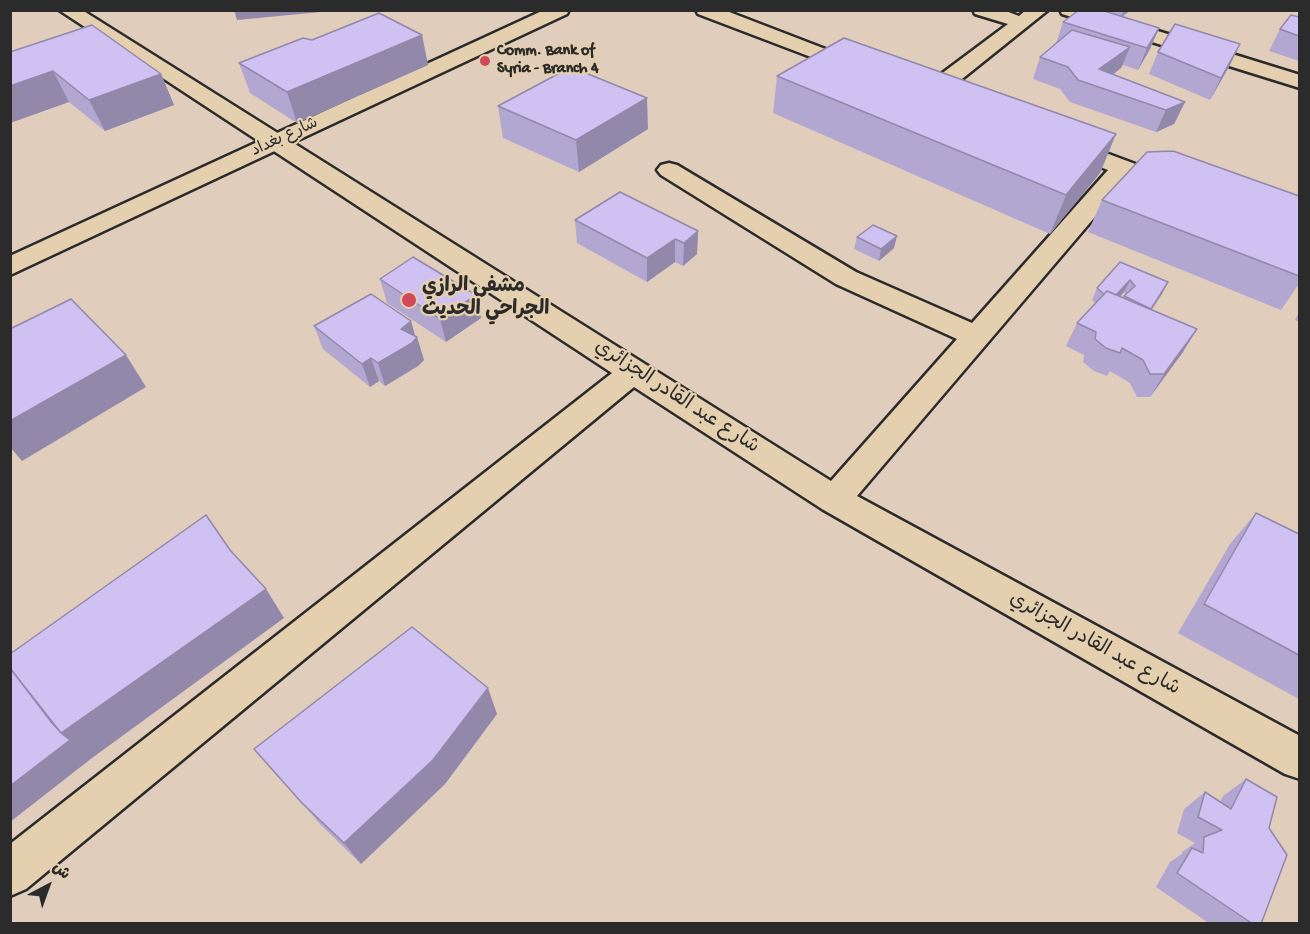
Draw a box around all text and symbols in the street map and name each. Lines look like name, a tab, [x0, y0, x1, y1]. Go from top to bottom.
place label: Comm. Bank of Syria - Branch 4	[497, 42, 599, 80]
marker: Comm. Bank of Syria - Branch 4	[478, 54, 492, 68]
street label: شارع بغداد	[249, 114, 321, 162]
place label: مشفى الرازي الجراحي الحديث	[422, 276, 549, 323]
marker: مشفى الرازي الجراحي الحديث	[400, 291, 418, 309]
street label: شارع عبد القادر الجزائري	[589, 336, 763, 460]
street label: شارع عبد القادر الجزائري	[1004, 588, 1184, 702]
north arrow	[18, 856, 78, 916]
text: ش	[47, 859, 73, 885]

